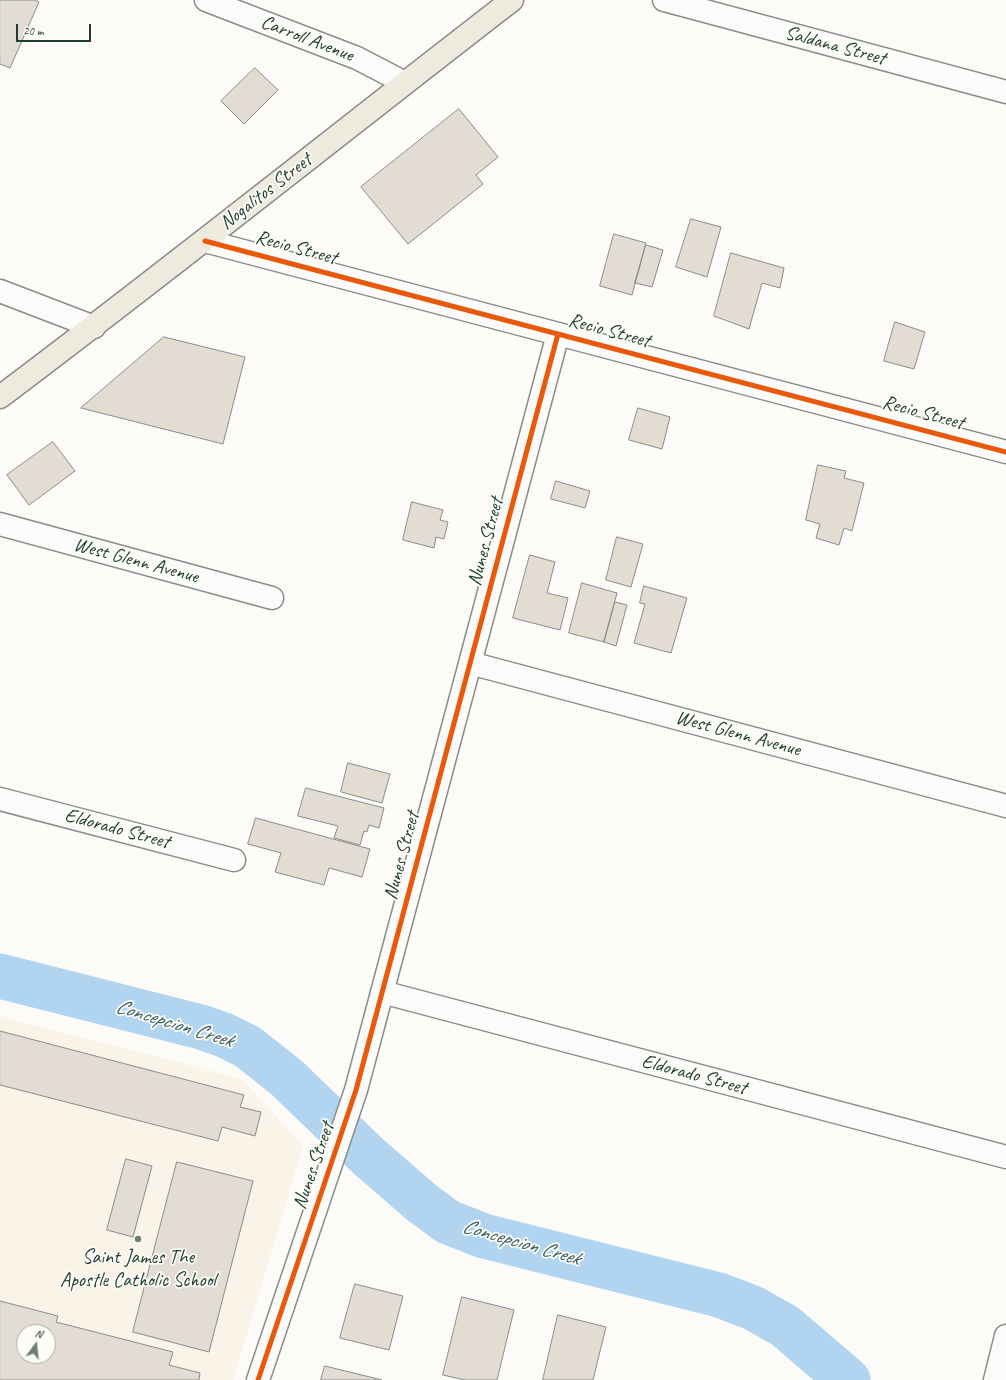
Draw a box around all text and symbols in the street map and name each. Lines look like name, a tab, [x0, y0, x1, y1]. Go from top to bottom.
street label: Carroll Avenue	[257, 10, 357, 68]
scale bar	[18, 16, 93, 42]
street label: Saldana Street	[782, 21, 888, 71]
text: 20 m	[23, 23, 43, 39]
street label: Nogalitos Street	[215, 149, 317, 235]
street label: Recio Street	[253, 226, 339, 270]
street label: Recio Street	[566, 309, 652, 353]
street label: Recio Street	[880, 391, 966, 435]
street label: Nunes Street	[463, 495, 509, 589]
street label: West Glenn Avenue	[71, 533, 201, 589]
street label: West Glenn Avenue	[673, 706, 803, 762]
street label: Eldorado Street	[62, 804, 172, 854]
street label: Nunes Street	[379, 809, 425, 903]
water label: Concepcion Creek	[112, 994, 236, 1054]
street label: Eldorado Street	[639, 1050, 749, 1100]
street label: Nunes Street	[288, 1119, 340, 1213]
water label: Concepcion Creek	[459, 1214, 583, 1272]
marker: Saint James The Apostle Catholic School	[133, 1234, 143, 1244]
place label: Saint James The Apostle Catholic School	[60, 1246, 216, 1293]
north arrow	[16, 1324, 56, 1364]
text: N	[34, 1326, 44, 1341]

